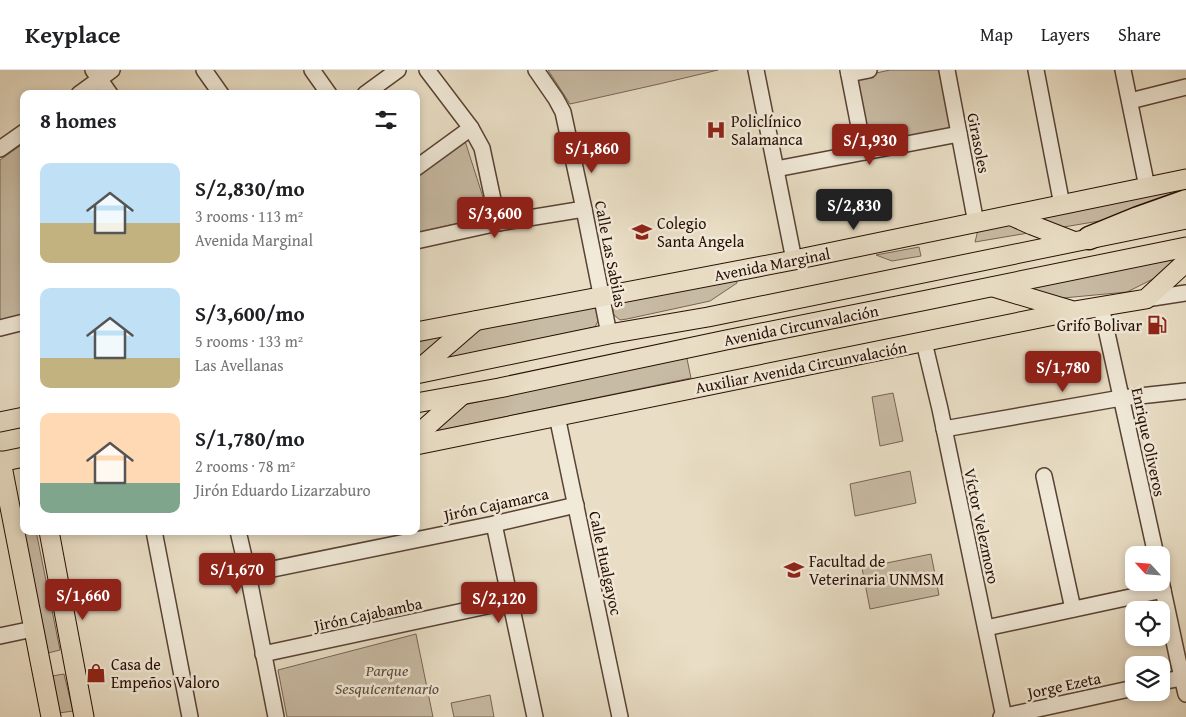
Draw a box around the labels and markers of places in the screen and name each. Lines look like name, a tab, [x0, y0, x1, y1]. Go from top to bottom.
place label: Policlínico Salamanca	[731, 109, 803, 151]
hospital icon: Policlínico Salamanca	[705, 119, 727, 141]
pin: S/1,930	[824, 124, 916, 166]
pin: S/1,860	[546, 132, 638, 174]
pin: S/2,830	[808, 189, 900, 231]
pin: S/3,600	[449, 196, 541, 239]
place label: Colegio Santa Angela	[657, 211, 745, 253]
school or university icon: Colegio Santa Angela	[631, 221, 653, 243]
place label: Grifo Bolivar	[1057, 313, 1142, 337]
fuel station icon: Grifo Bolivar	[1146, 314, 1168, 336]
pin: S/1,780	[1017, 350, 1109, 393]
place label: Facultad de Veterinaria UNMSM	[809, 549, 944, 591]
pin: S/1,670	[191, 552, 283, 595]
school or university icon: Facultad de Veterinaria UNMSM	[783, 559, 805, 581]
pin: S/1,660	[37, 578, 129, 621]
pin: S/2,120	[453, 582, 545, 624]
place label: Casa de Empeños Valoro	[111, 652, 220, 694]
shop icon: Casa de Empeños Valoro	[85, 662, 107, 684]

